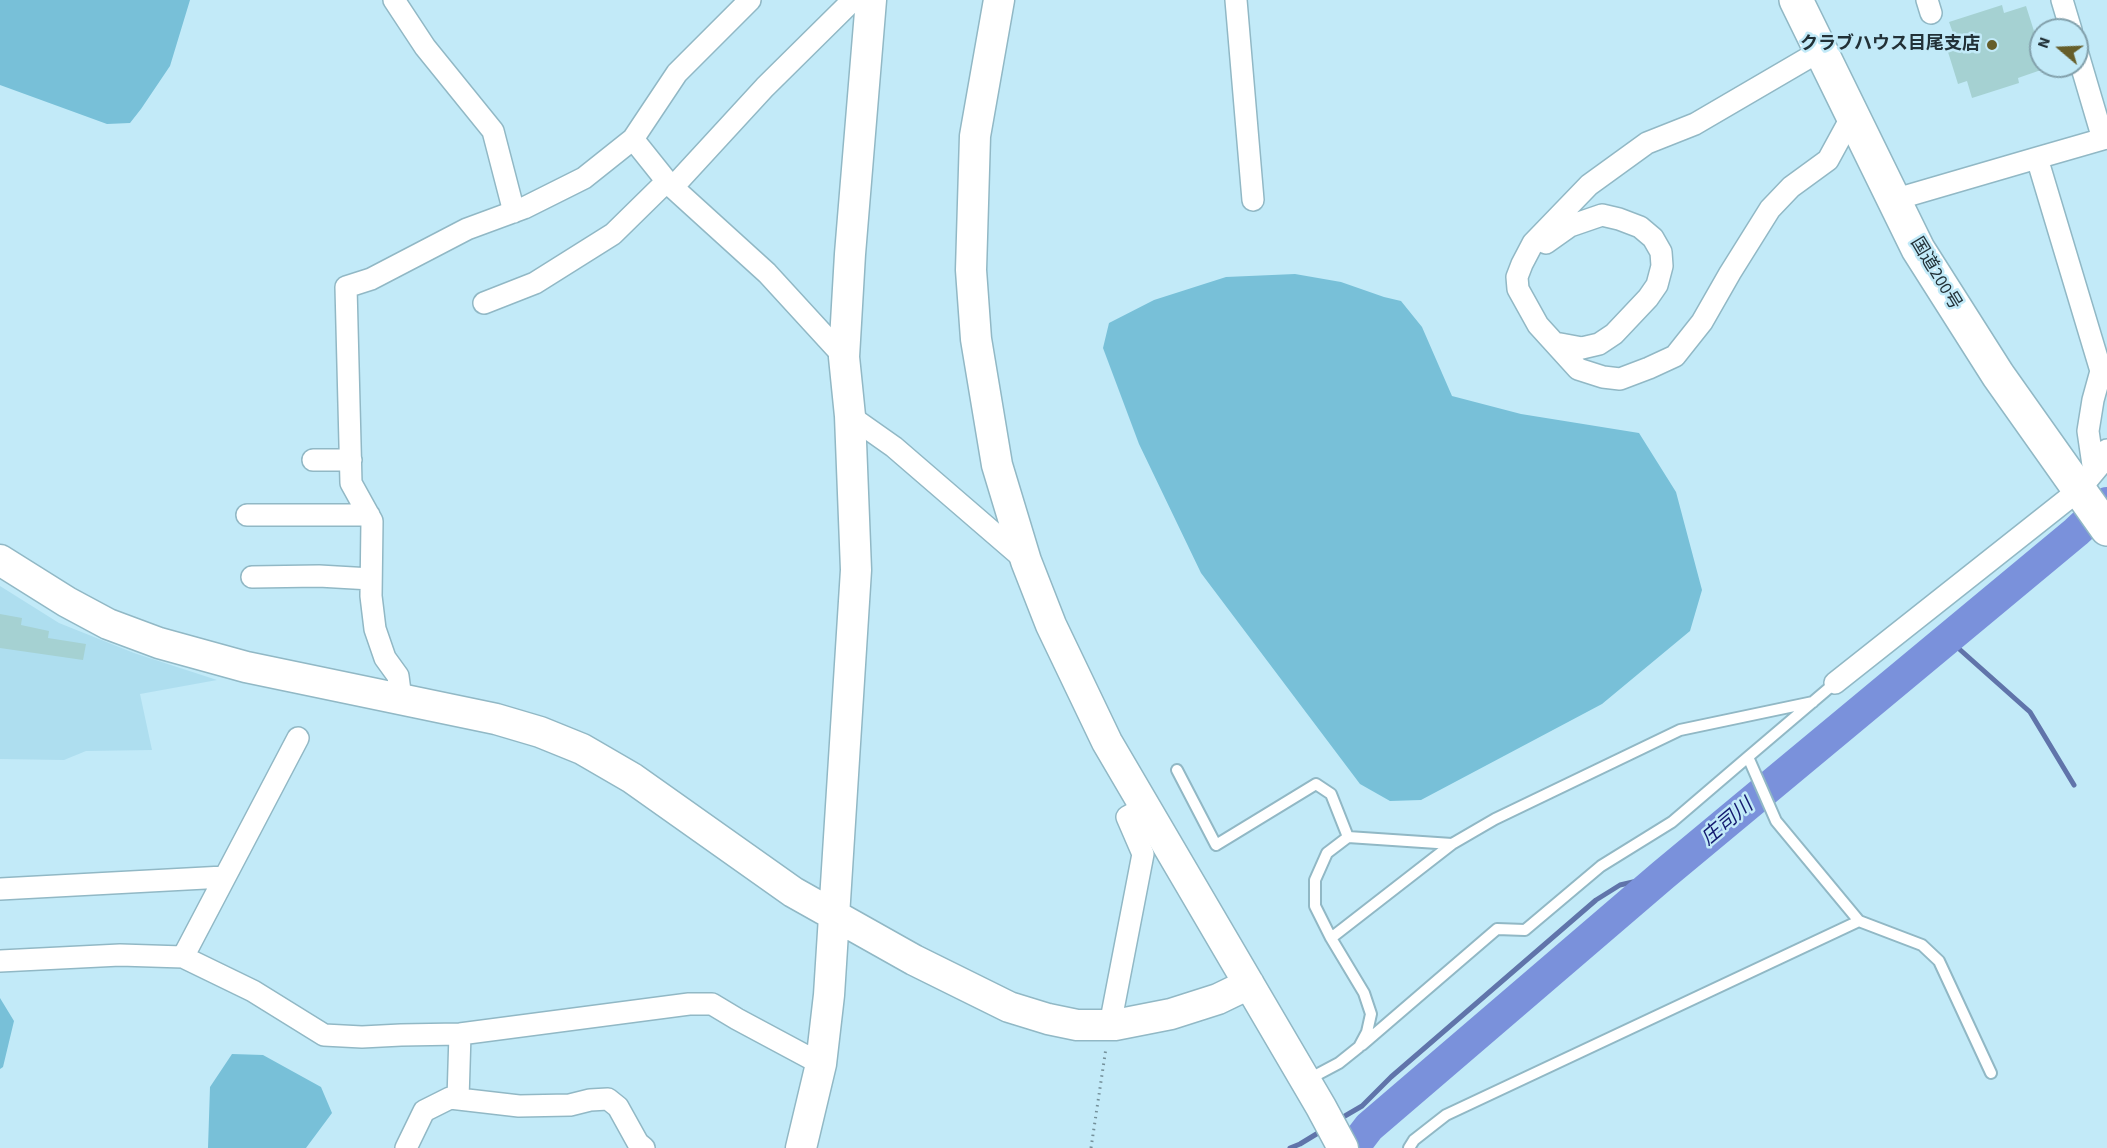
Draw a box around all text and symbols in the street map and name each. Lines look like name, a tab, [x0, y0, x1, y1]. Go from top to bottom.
north arrow	[2029, 18, 2089, 78]
place label: クラブハウス目尾支店	[1800, 34, 1980, 56]
text: N	[2032, 34, 2056, 51]
marker: クラブハウス目尾支店	[1985, 38, 1999, 52]
street label: 国道200号	[1905, 234, 1965, 314]
water label: 庄司川	[1697, 795, 1759, 851]

